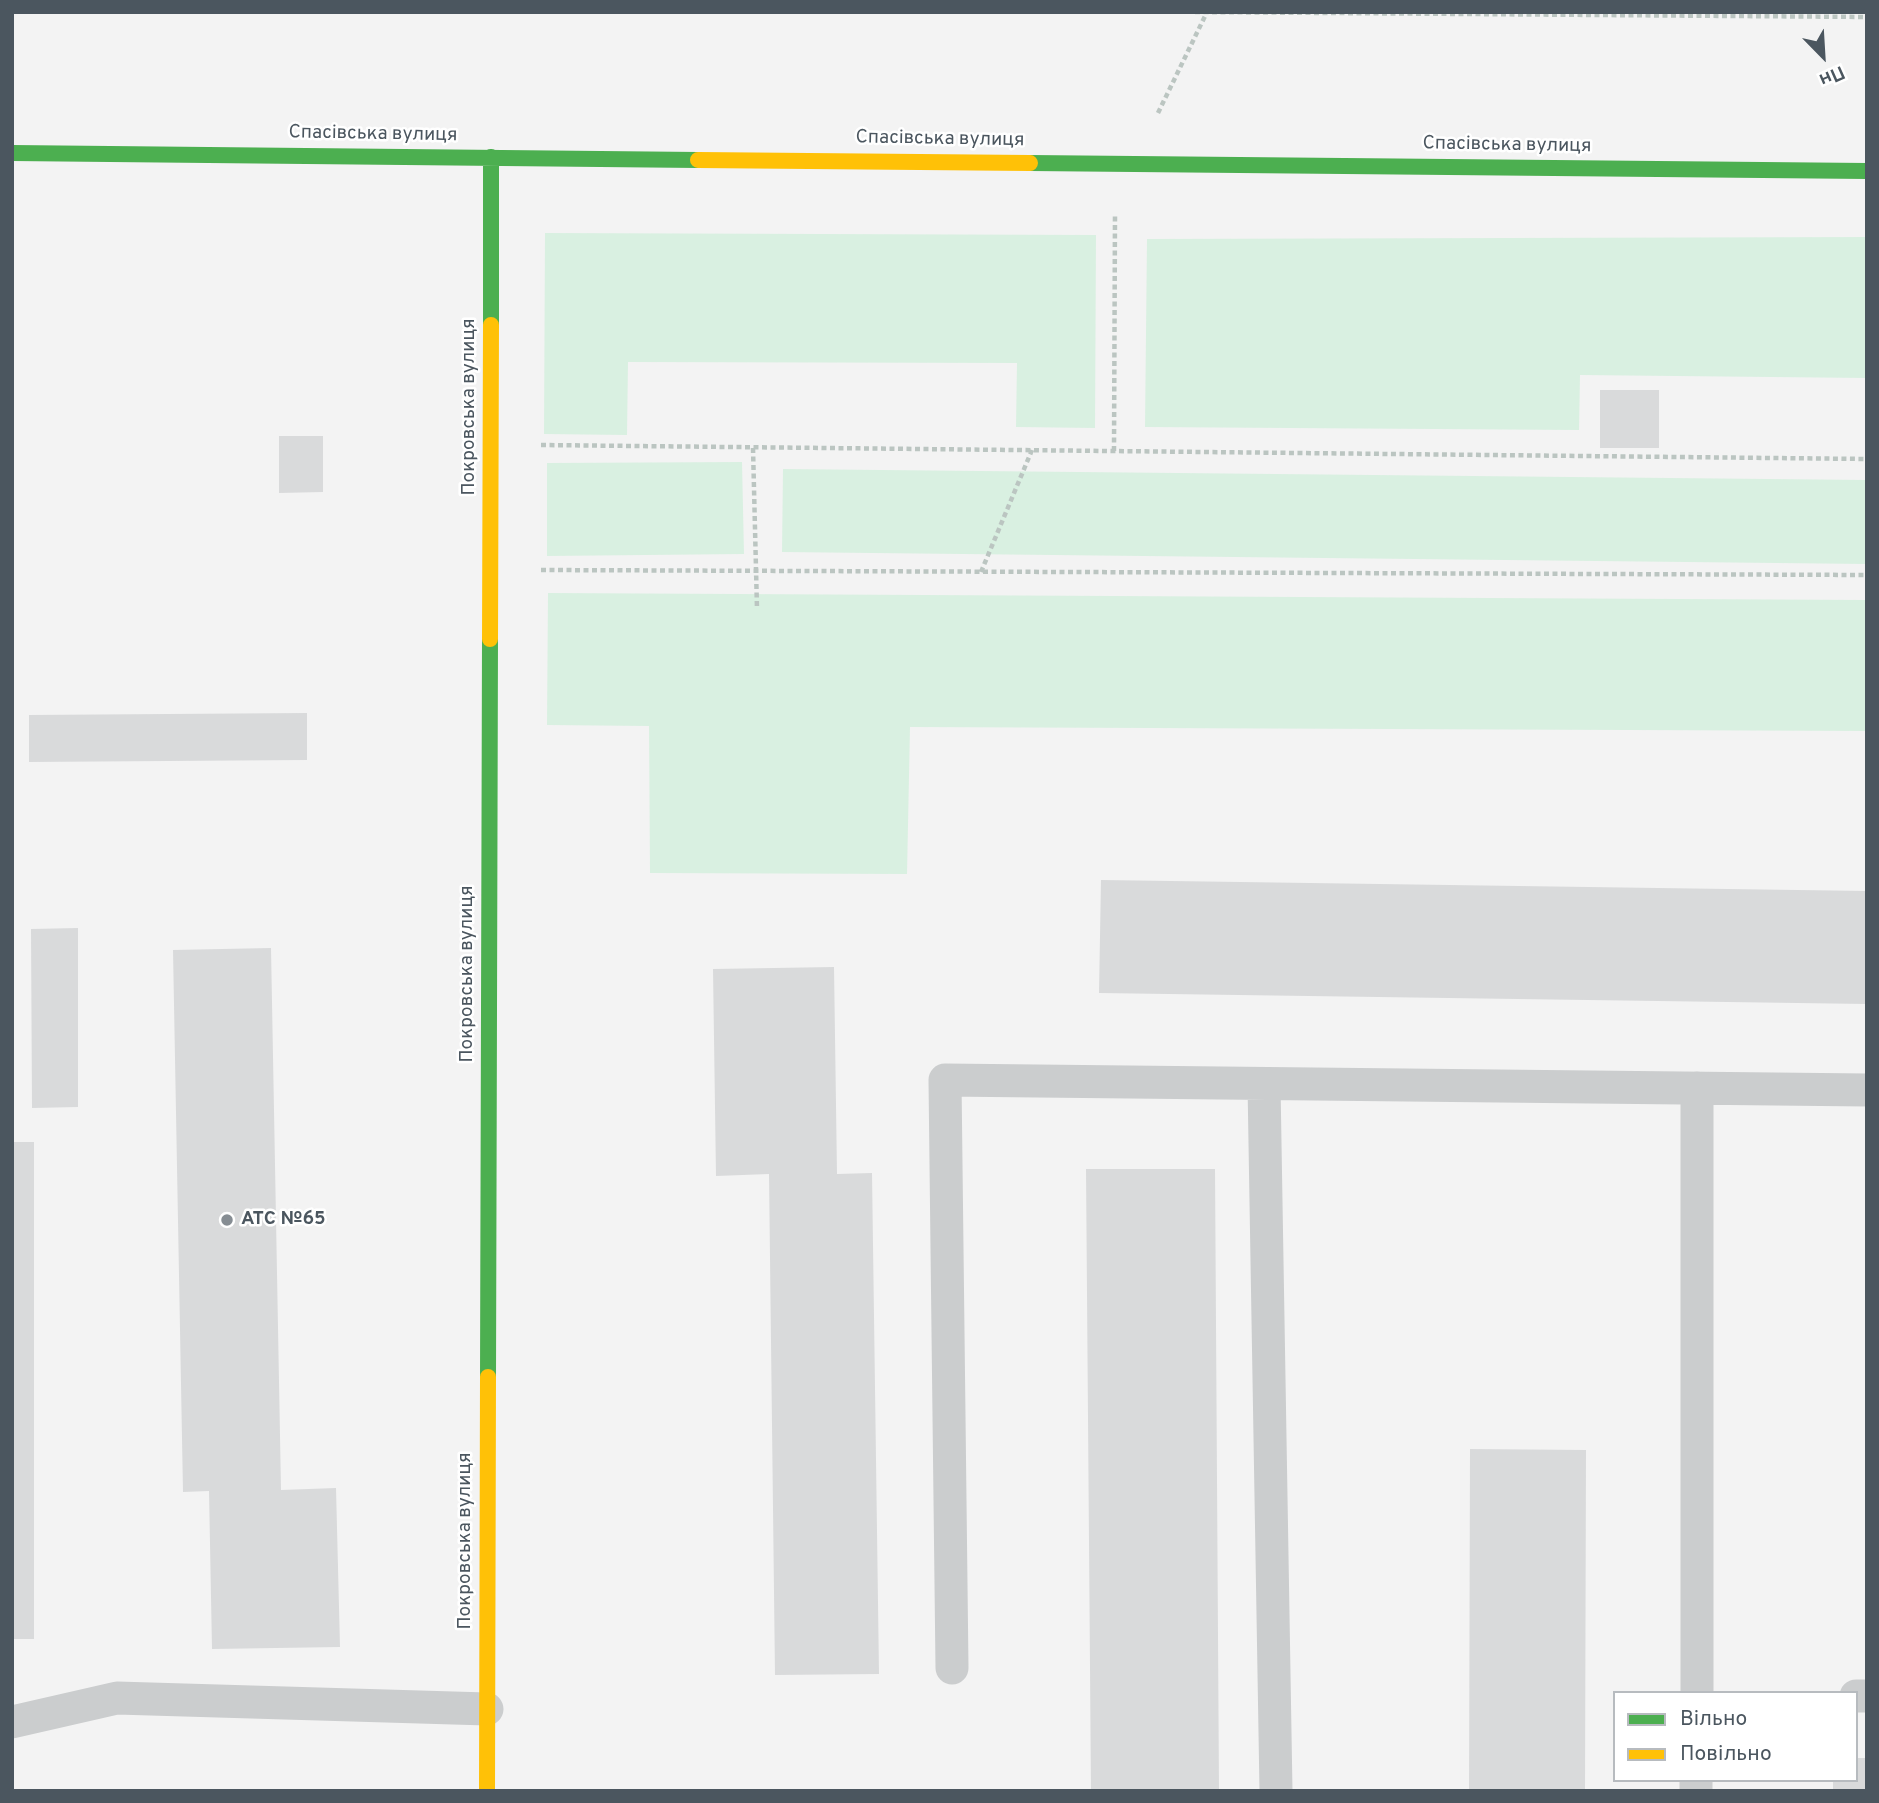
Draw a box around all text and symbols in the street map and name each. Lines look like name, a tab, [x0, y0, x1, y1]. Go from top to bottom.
north arrow	[1788, 21, 1858, 91]
text: Пн	[1815, 59, 1848, 91]
street label: Спасівська вулиця	[288, 122, 458, 148]
street label: Спасівська вулиця	[855, 127, 1025, 153]
street label: Спасівська вулиця	[1422, 133, 1592, 159]
street label: Покровська вулиця	[459, 318, 481, 496]
street label: Покровська вулиця	[457, 885, 479, 1063]
place label: АТС №65	[241, 1209, 326, 1231]
marker: АТС №65	[219, 1212, 235, 1228]
street label: Покровська вулиця	[455, 1452, 477, 1630]
legend	[1613, 1691, 1858, 1782]
text: Вільно	[1680, 1706, 1747, 1733]
text: Повільно	[1680, 1741, 1772, 1768]

